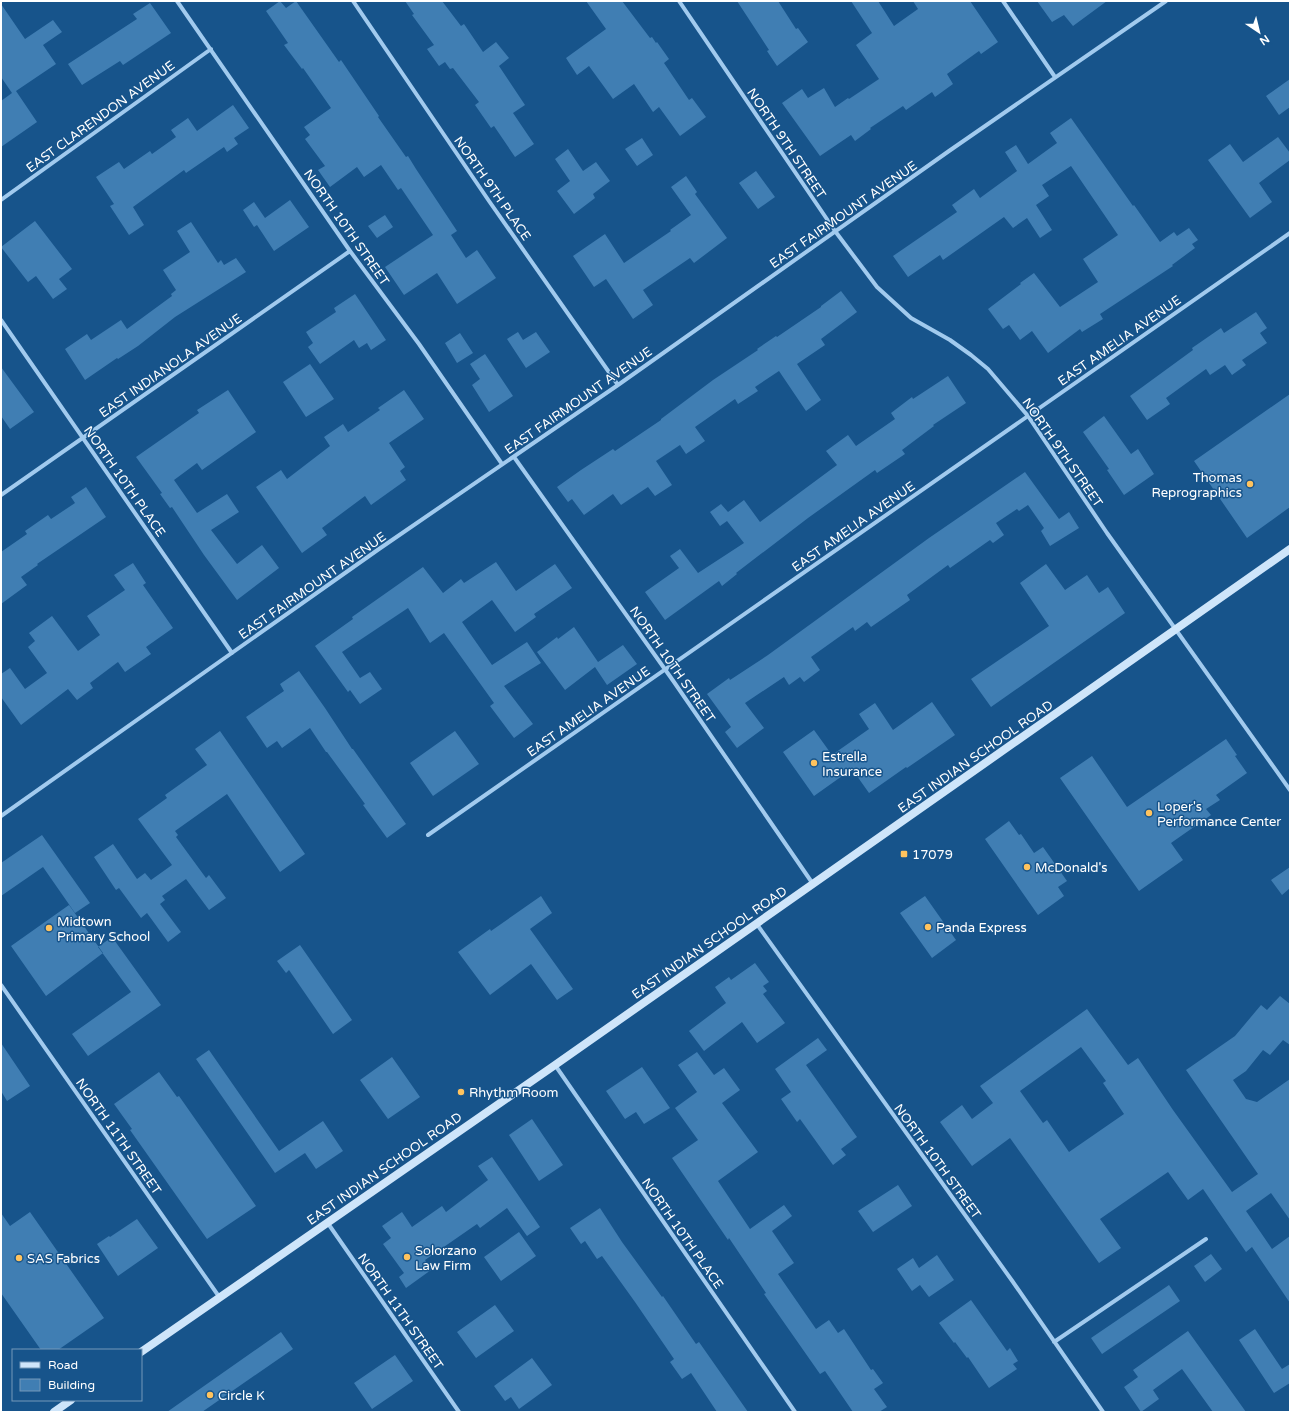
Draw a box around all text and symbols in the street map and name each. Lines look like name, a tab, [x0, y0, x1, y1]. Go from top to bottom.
north arrow	[1239, 12, 1279, 52]
text: N	[1257, 32, 1272, 48]
street label: EAST CLARENDON AVENUE	[23, 57, 178, 176]
street label: NORTH 9TH STREET	[743, 85, 829, 202]
street label: NORTH 9TH PLACE	[450, 133, 534, 244]
street label: EAST FAIRMOUNT AVENUE	[767, 158, 920, 272]
street label: NORTH 10TH STREET	[300, 166, 392, 289]
street label: EAST AMELIA AVENUE	[1055, 292, 1184, 389]
street label: EAST INDIANOLA AVENUE	[96, 310, 245, 421]
street label: EAST FAIRMOUNT AVENUE	[502, 344, 655, 458]
street label: NORTH 9TH STREET	[1018, 395, 1106, 510]
street label: NORTH 10TH PLACE	[80, 423, 168, 540]
place label: Thomas Reprographics	[1151, 470, 1242, 501]
street label: EAST AMELIA AVENUE	[789, 478, 918, 575]
marker: Thomas Reprographics	[1245, 479, 1255, 489]
street label: EAST FAIRMOUNT AVENUE	[236, 529, 389, 643]
street label: NORTH 10TH STREET	[626, 603, 718, 726]
street label: EAST AMELIA AVENUE	[524, 663, 653, 760]
street label: EAST INDIAN SCHOOL ROAD	[895, 697, 1056, 817]
place label: Estrella Insurance	[822, 749, 882, 780]
marker: Estrella Insurance	[809, 758, 819, 768]
place label: Loper's Performance Center	[1157, 799, 1281, 830]
marker: Loper's Performance Center	[1144, 808, 1154, 818]
place label: 17079	[912, 847, 953, 863]
marker: 17079	[899, 849, 909, 859]
place label: McDonald's	[1035, 860, 1108, 876]
marker: McDonald's	[1022, 862, 1032, 872]
street label: EAST INDIAN SCHOOL ROAD	[629, 883, 790, 1003]
place label: Midtown Primary School	[57, 914, 150, 945]
place label: Panda Express	[936, 920, 1027, 936]
marker: Panda Express	[923, 922, 933, 932]
marker: Midtown Primary School	[44, 923, 54, 933]
street label: NORTH 11TH STREET	[72, 1075, 164, 1198]
place label: Rhythm Room	[469, 1085, 559, 1101]
marker: Rhythm Room	[456, 1087, 466, 1097]
street label: NORTH 10TH STREET	[890, 1101, 984, 1222]
street label: EAST INDIAN SCHOOL ROAD	[304, 1109, 465, 1229]
street label: NORTH 10TH PLACE	[638, 1175, 726, 1292]
place label: Solorzano Law Firm	[415, 1243, 477, 1274]
street label: NORTH 11TH STREET	[354, 1250, 446, 1373]
place label: SAS Fabrics	[27, 1251, 100, 1267]
marker: Solorzano Law Firm	[402, 1252, 412, 1262]
marker: SAS Fabrics	[14, 1253, 24, 1263]
legend	[12, 1349, 142, 1401]
text: Road	[48, 1358, 78, 1372]
text: Building	[48, 1378, 95, 1392]
place label: Circle K	[218, 1388, 265, 1404]
marker: Circle K	[205, 1390, 215, 1400]

